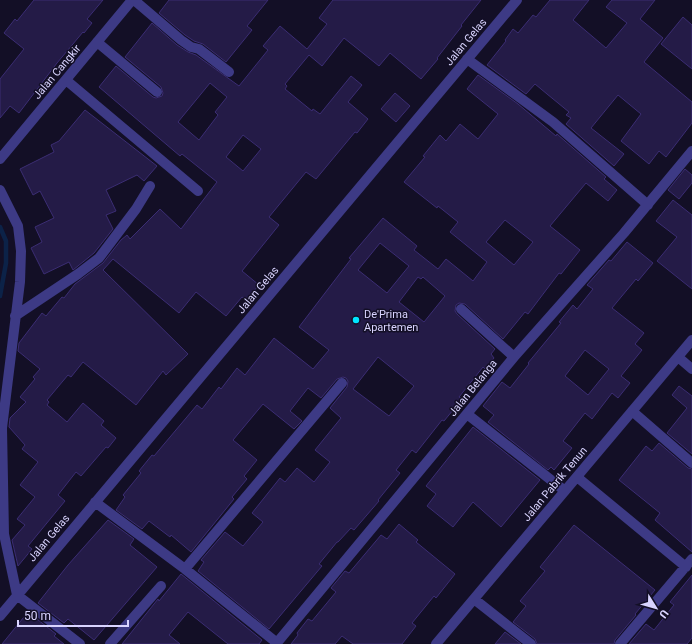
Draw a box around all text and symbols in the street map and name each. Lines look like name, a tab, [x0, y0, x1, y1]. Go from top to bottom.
street label: Jalan Gelas	[443, 16, 490, 68]
street label: Jalan Cangkir	[31, 42, 84, 102]
street label: Jalan Gelas	[235, 264, 282, 316]
place label: De'Prima Apartemen	[364, 308, 418, 334]
marker: De'Prima Apartemen	[351, 315, 361, 325]
street label: Jalan Belanga	[446, 357, 500, 419]
street label: Jalan Pabrik Tenun	[520, 444, 590, 524]
street label: Jalan Gelas	[26, 512, 73, 564]
north arrow	[636, 588, 676, 628]
scale bar	[18, 602, 128, 628]
text: U	[656, 607, 671, 621]
text: 50 m	[24, 609, 51, 623]

